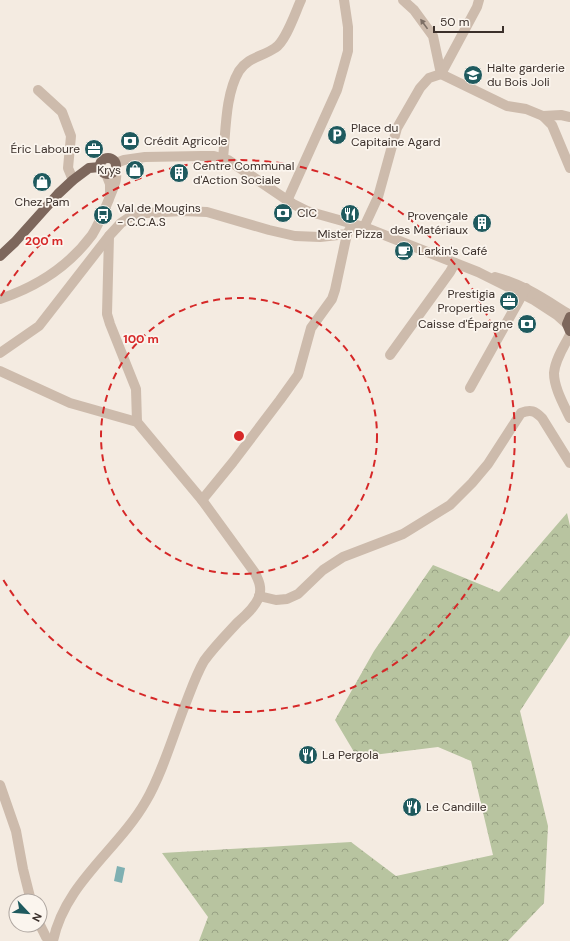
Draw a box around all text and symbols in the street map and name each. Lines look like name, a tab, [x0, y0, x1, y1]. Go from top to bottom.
scale bar	[434, 8, 503, 34]
text: 50 m	[440, 14, 469, 30]
one-way arrow	[420, 19, 428, 29]
place label: Halte garderie du Bois Joli	[487, 60, 565, 90]
school or university icon: Halte garderie du Bois Joli	[462, 64, 484, 86]
place label: Place du Capitaine Agard	[351, 120, 440, 150]
parking icon: Place du Capitaine Agard	[326, 124, 348, 146]
bank icon: Crédit Agricole	[119, 130, 141, 152]
place label: Crédit Agricole	[144, 133, 228, 149]
office icon: Éric Laboure	[83, 138, 105, 160]
place label: Éric Laboure	[10, 141, 80, 157]
place label: Centre Communal d'Action Sociale	[193, 158, 294, 188]
shop icon: Krys	[124, 159, 146, 181]
place label: Krys	[97, 162, 121, 178]
building icon: Centre Communal d'Action Sociale	[168, 162, 190, 184]
shop icon: Chez Pam	[31, 171, 53, 193]
place label: Chez Pam	[15, 194, 69, 210]
place label: Val de Mougins - C.C.A.S	[117, 200, 201, 230]
bank icon: CIC	[272, 202, 294, 224]
restaurant icon: Mister Pizza	[339, 203, 361, 225]
bus stop icon: Val de Mougins - C.C.A.S	[92, 204, 114, 226]
place label: CIC	[297, 205, 317, 221]
place label: Provençale des Matériaux	[390, 208, 468, 238]
building icon: Provençale des Matériaux	[471, 212, 493, 234]
place label: Mister Pizza	[317, 226, 383, 242]
text: 200 m	[25, 233, 63, 249]
cafe icon: Larkin's Café	[393, 240, 415, 262]
place label: Larkin's Café	[418, 243, 488, 259]
place label: Prestigia Properties	[438, 286, 495, 316]
office icon: Prestigia Properties	[498, 290, 520, 312]
bank icon: Caisse d'Épargne	[516, 313, 538, 335]
place label: Caisse d'Épargne	[418, 316, 513, 332]
text: 100 m	[123, 331, 159, 347]
centre of rings	[232, 429, 246, 443]
restaurant icon: La Pergola	[297, 744, 319, 766]
place label: La Pergola	[322, 747, 379, 763]
restaurant icon: Le Candille	[401, 796, 423, 818]
place label: Le Candille	[426, 799, 487, 815]
north arrow	[8, 893, 48, 933]
text: N	[29, 911, 45, 924]

